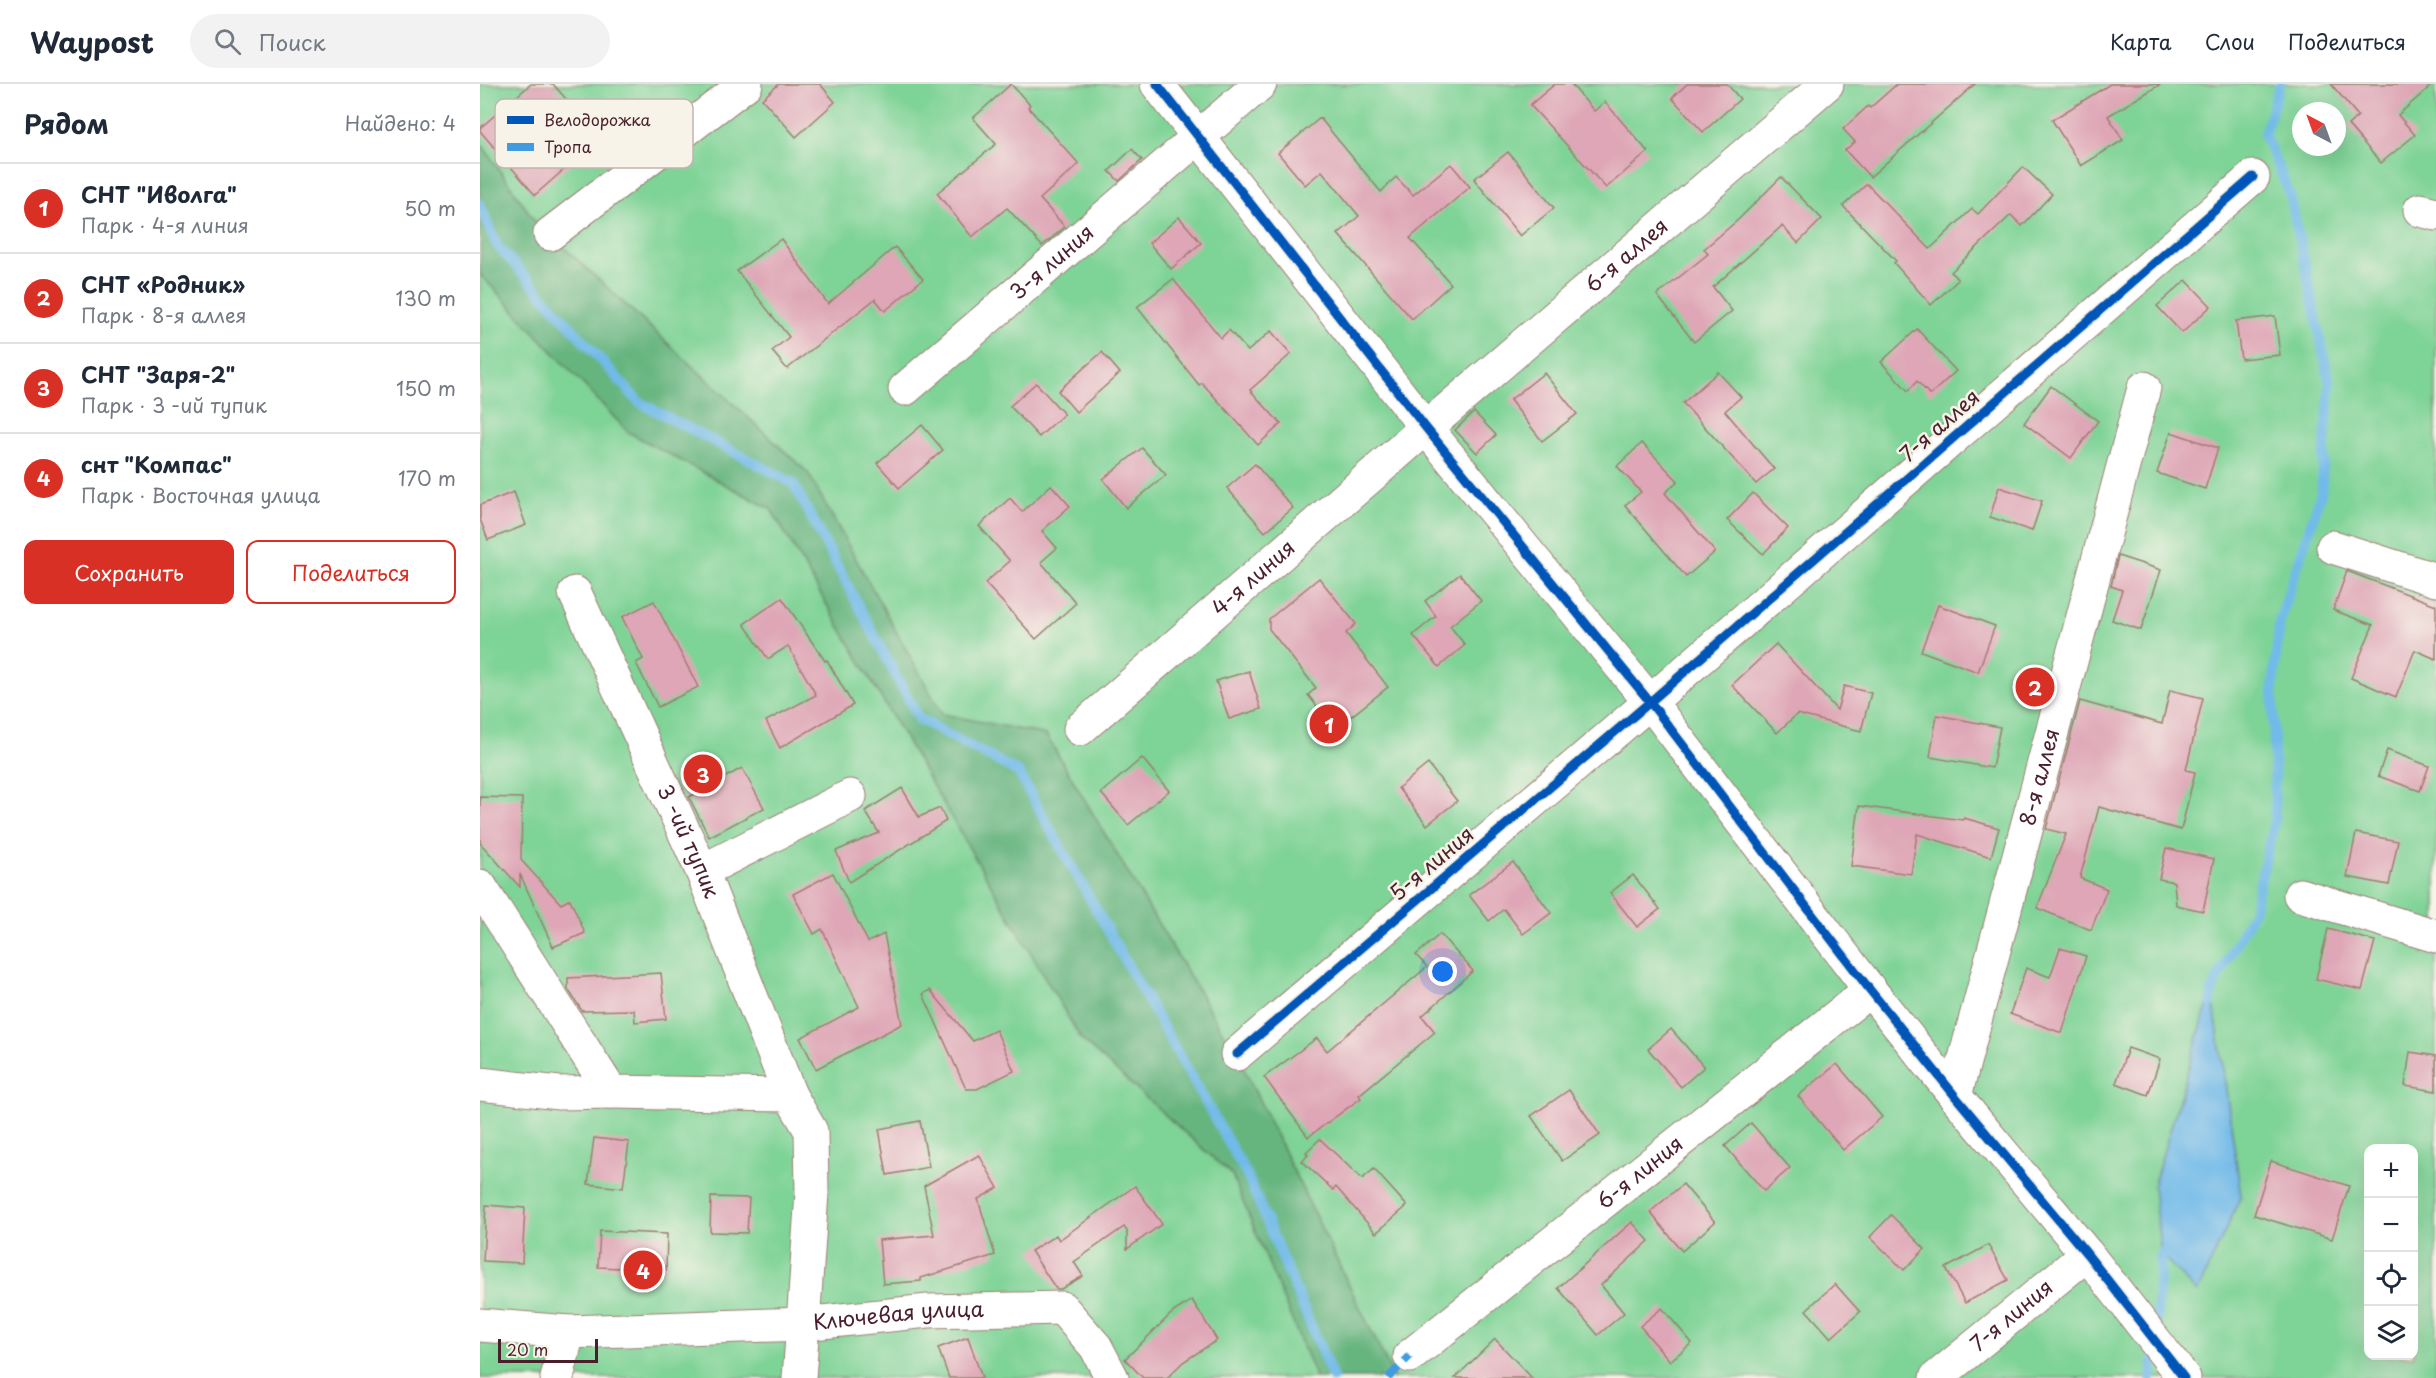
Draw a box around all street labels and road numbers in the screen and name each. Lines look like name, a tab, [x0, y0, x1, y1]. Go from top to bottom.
street label: 6-я аллея	[1577, 209, 1674, 299]
street label: 3-я линия	[1002, 216, 1100, 306]
street label: 7-я аллея	[1891, 381, 1986, 468]
street label: 4-я линия	[1203, 531, 1301, 622]
street label: 8-я аллея	[2010, 725, 2066, 829]
street label: 3 -ий тупик	[650, 779, 729, 903]
street label: 5-я линия	[1382, 818, 1480, 907]
street label: 6-я линия	[1589, 1127, 1689, 1216]
street label: 7-я линия	[1962, 1270, 2059, 1358]
street label: Ключевая улица	[811, 1292, 985, 1337]

